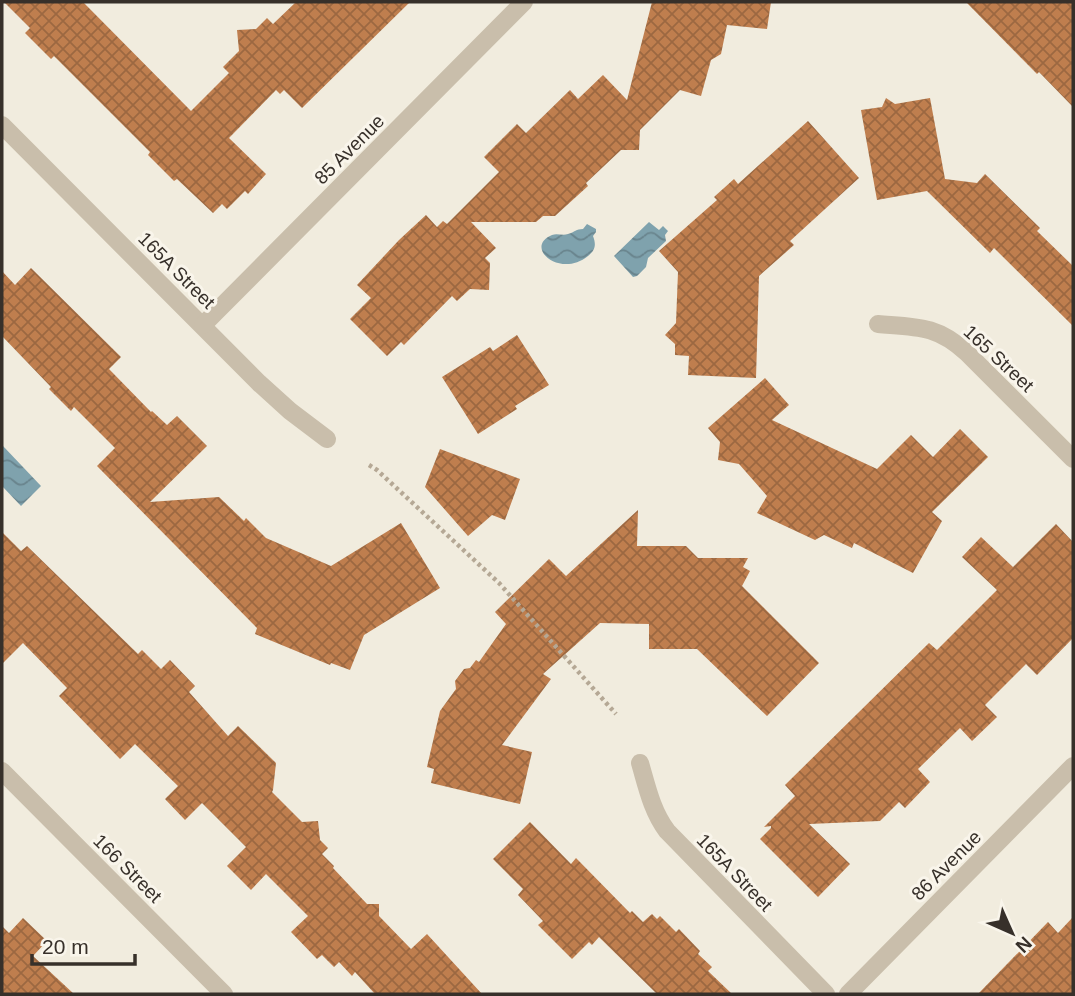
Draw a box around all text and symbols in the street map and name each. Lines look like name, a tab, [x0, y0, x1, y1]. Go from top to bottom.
street label: 85 Avenue	[310, 110, 388, 188]
street label: 165A Street	[134, 228, 220, 313]
street label: 165 Street	[959, 321, 1038, 396]
street label: 86 Avenue	[907, 826, 985, 904]
street label: 165A Street	[693, 829, 777, 916]
street label: 166 Street	[89, 830, 167, 907]
north arrow	[977, 898, 1047, 968]
scale bar	[32, 922, 135, 966]
text: N	[1011, 932, 1036, 957]
text: 20 m	[42, 935, 89, 958]

